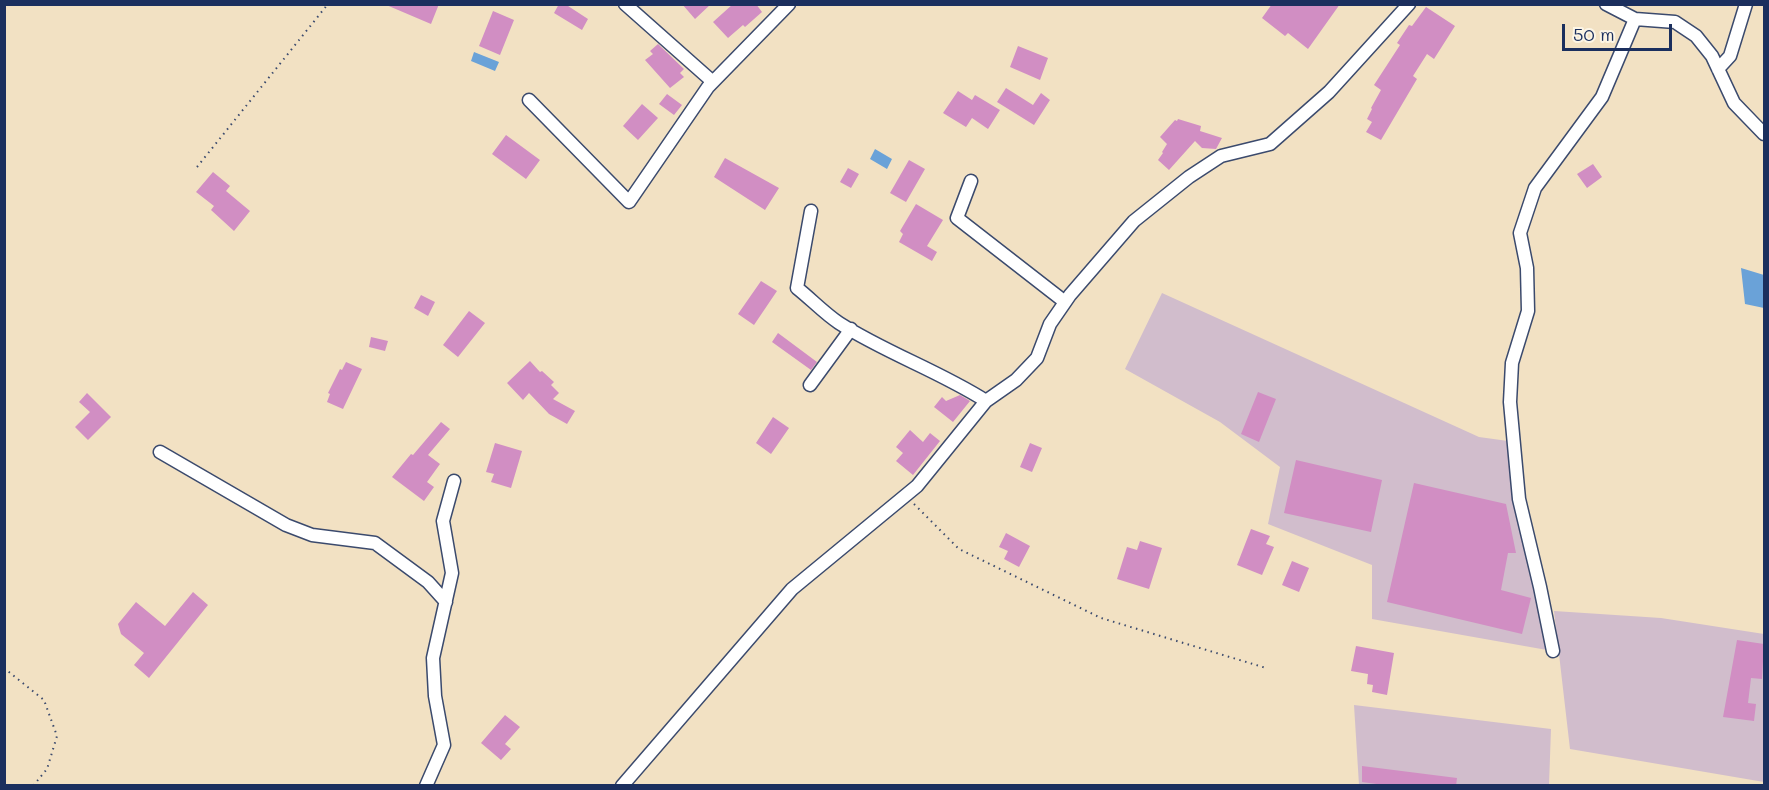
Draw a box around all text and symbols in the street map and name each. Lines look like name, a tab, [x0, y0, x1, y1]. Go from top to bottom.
scale bar	[1565, 12, 1674, 50]
text: 50 m	[1573, 22, 1615, 46]

